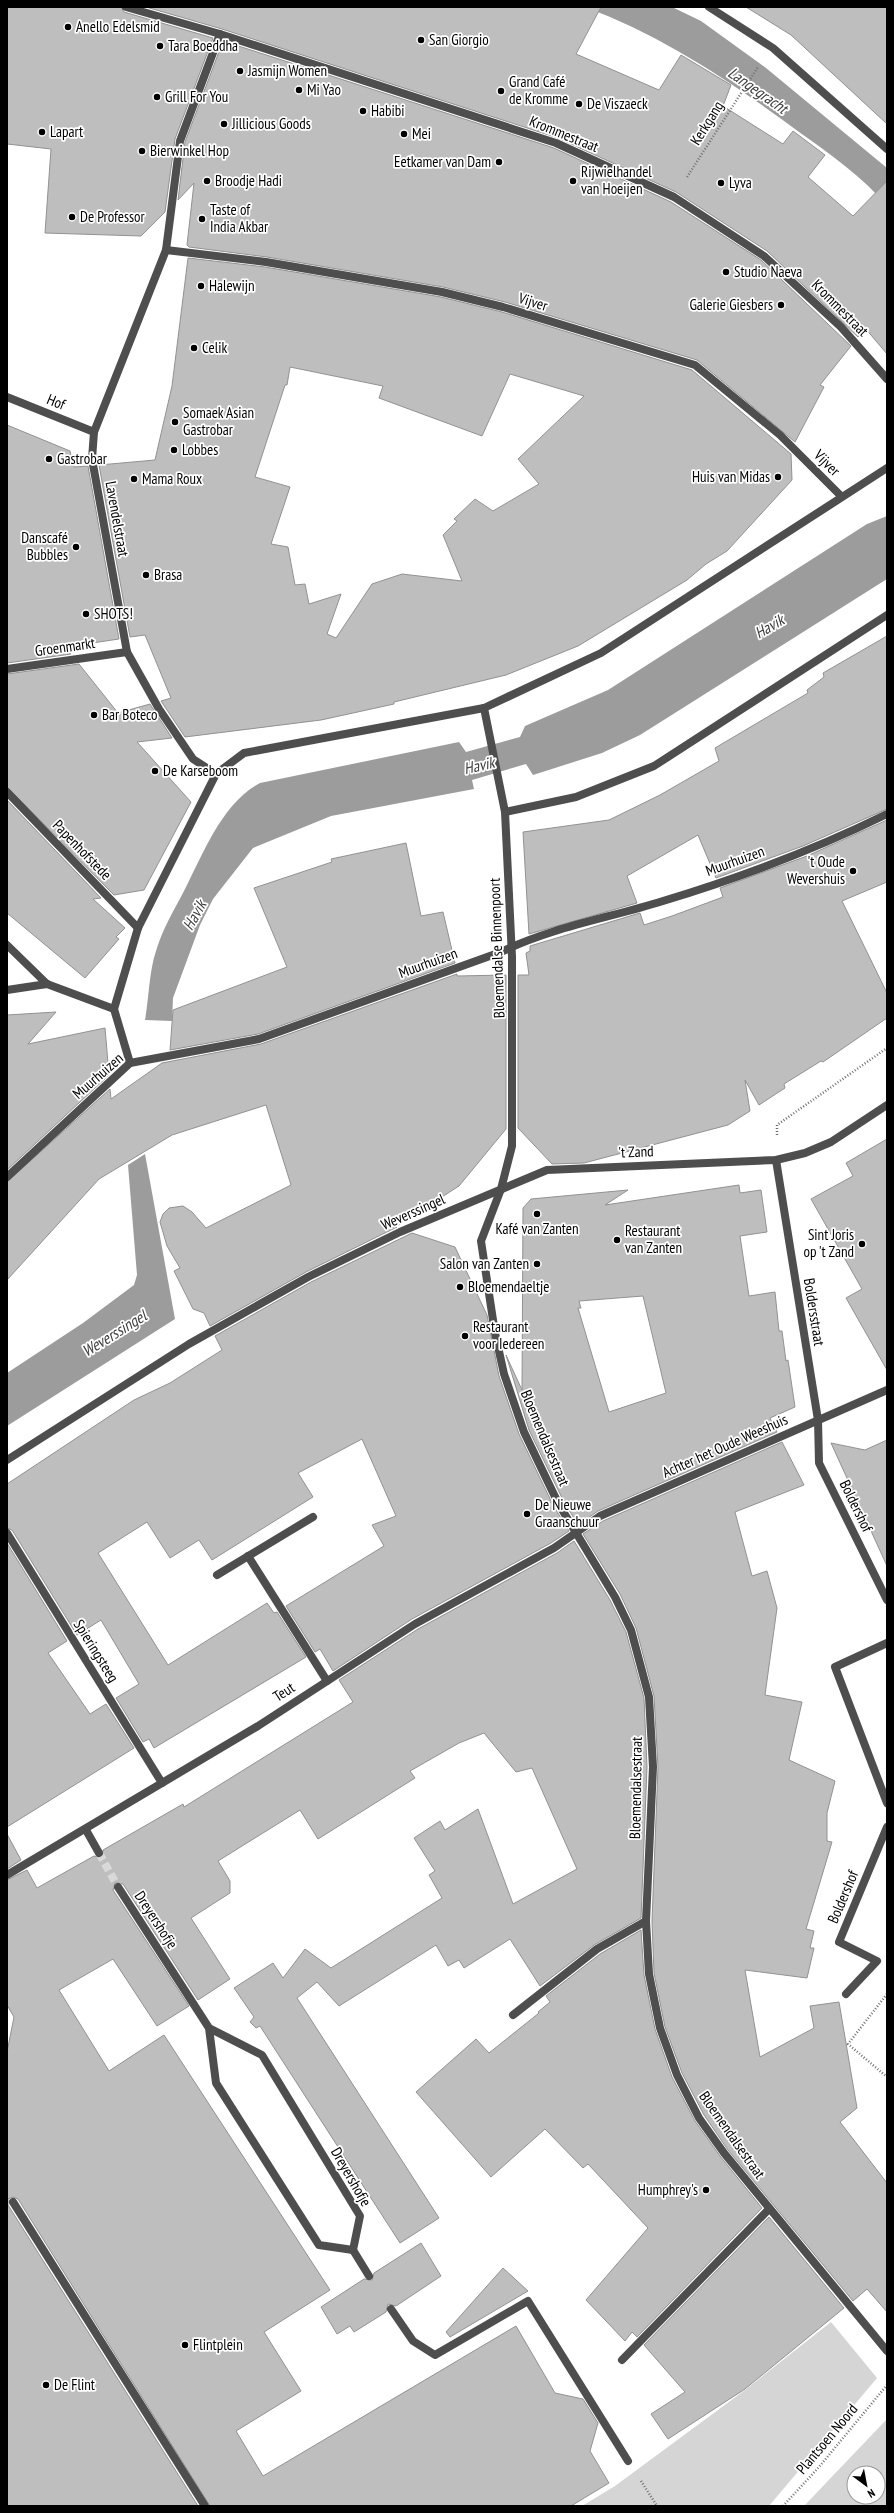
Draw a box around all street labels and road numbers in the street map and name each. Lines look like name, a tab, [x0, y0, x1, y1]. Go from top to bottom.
street label: Kerkgang	[686, 97, 727, 148]
street label: Krommestraat	[527, 111, 602, 156]
street label: Krommestraat	[808, 275, 873, 340]
street label: Vijver	[515, 288, 551, 315]
street label: Hof	[44, 389, 69, 414]
street label: Vijver	[809, 445, 845, 480]
street label: Lavendelstraat	[102, 480, 133, 558]
street label: Groenmarkt	[34, 633, 96, 660]
street label: Papenhofstede	[49, 816, 116, 884]
street label: Muurhuizen	[703, 841, 767, 880]
street label: Bloemendalse Binnenpoort	[485, 877, 508, 1019]
street label: Muurhuizen	[396, 943, 460, 982]
street label: Muurhuizen	[68, 1048, 127, 1103]
street label: 't Zand	[618, 1141, 654, 1162]
street label: Weverssingel	[378, 1189, 448, 1234]
street label: Boldersstraat	[800, 1277, 829, 1347]
street label: Bloemendalsestraat	[517, 1387, 574, 1489]
street label: Achter het Oude Weeshuis	[659, 1409, 790, 1482]
street label: Boldershof	[836, 1477, 878, 1536]
street label: Spieringsteeg	[70, 1616, 123, 1686]
street label: Teut	[269, 1678, 298, 1706]
street label: Bloemendalsestraat	[625, 1737, 646, 1839]
street label: Boldershof	[823, 1866, 863, 1926]
street label: Dreyershofje	[131, 1887, 182, 1952]
street label: Bloemendalsestraat	[695, 2087, 770, 2182]
street label: Dreyershofje	[327, 2144, 376, 2210]
street label: Plantsoen Noord	[792, 2400, 862, 2478]

